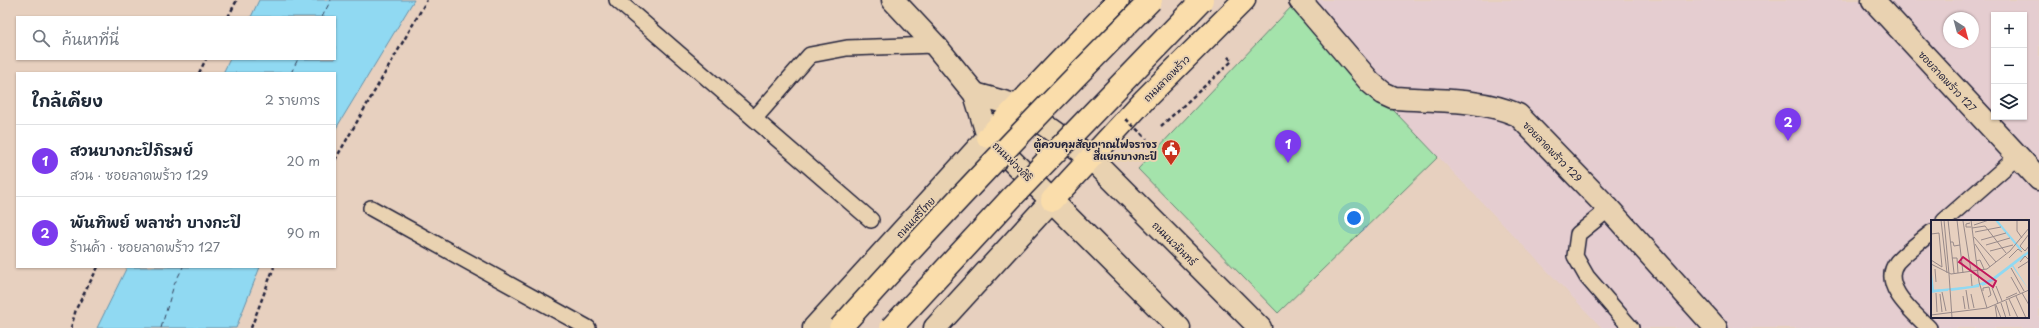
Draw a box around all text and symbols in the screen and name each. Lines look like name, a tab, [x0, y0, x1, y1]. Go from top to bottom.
north arrow	[1943, 12, 1979, 48]
map controls	[1991, 12, 2027, 120]
button: +	[1991, 12, 2027, 48]
search box	[16, 16, 336, 60]
icon: search	[30, 27, 52, 49]
text: ค้นหาที่นี่	[62, 27, 119, 50]
street label: ซอยลาดพร้าว 127	[1916, 47, 1981, 115]
button: −	[1991, 48, 2027, 84]
street label: ถนนลาดพร้าว	[1139, 51, 1193, 105]
button: layers	[1991, 84, 2027, 120]
text: ใกล้เคียง	[32, 87, 103, 113]
text: 2 รายการ	[265, 90, 320, 109]
pin: 2	[1775, 108, 1801, 141]
street label: ซอยลาดพร้าว 129	[1520, 117, 1586, 185]
pin: 1	[1275, 130, 1301, 163]
place label: ตู้ควบคุมสัญญาณไฟจราจร สี่แยกบางกะปิ	[1033, 136, 1157, 163]
text: สวนบางกะปิภิรมย์	[70, 138, 193, 161]
street label: ถนนพ่วงศิริ	[990, 138, 1037, 185]
public building icon: ตู้ควบคุมสัญญาณไฟจราจร สี่แยกบางกะปิ	[1160, 138, 1182, 166]
text: 1	[42, 151, 48, 170]
text: 20 m	[286, 151, 320, 170]
text: สวน · ซอยลาดพร้าว 129	[70, 165, 208, 184]
street label: ถนนเสรีไทย	[892, 193, 938, 241]
your location	[1344, 208, 1364, 228]
text: พันทิพย์ พลาซ่า บางกะปิ	[70, 210, 241, 233]
street label: ถนนนวมินทร์	[1149, 217, 1201, 269]
inset map	[1931, 220, 2029, 318]
text: 2	[40, 223, 50, 242]
text: 90 m	[287, 223, 320, 242]
text: ร้านค้า · ซอยลาดพร้าว 127	[70, 237, 220, 256]

